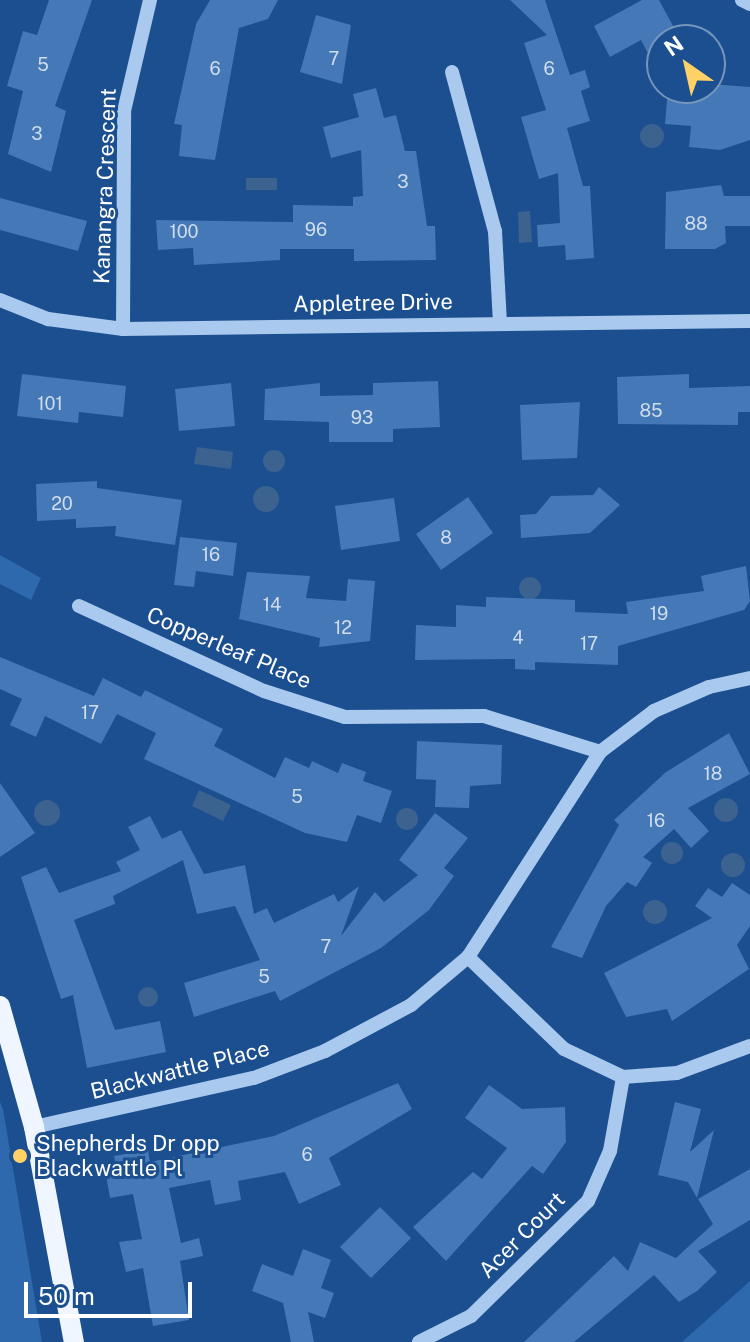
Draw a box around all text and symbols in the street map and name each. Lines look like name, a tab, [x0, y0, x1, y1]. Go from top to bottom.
north arrow	[646, 24, 726, 104]
text: N	[659, 30, 688, 61]
house number: 7	[329, 48, 339, 70]
house number: 5	[37, 54, 49, 76]
house number: 6	[209, 58, 221, 80]
house number: 6	[543, 58, 555, 80]
street label: Kanangra Crescent	[88, 88, 122, 284]
house number: 3	[31, 123, 43, 145]
house number: 3	[397, 171, 409, 193]
house number: 88	[684, 213, 708, 235]
house number: 96	[305, 219, 327, 241]
house number: 100	[169, 221, 199, 243]
street label: Appletree Drive	[293, 288, 453, 318]
house number: 101	[37, 393, 63, 415]
house number: 85	[639, 400, 663, 422]
house number: 93	[351, 407, 373, 429]
house number: 20	[51, 493, 73, 515]
house number: 8	[440, 527, 452, 549]
house number: 16	[202, 544, 220, 566]
house number: 14	[263, 594, 281, 616]
street label: Copperleaf Place	[143, 601, 315, 695]
house number: 19	[650, 603, 668, 625]
house number: 12	[334, 617, 352, 639]
house number: 4	[512, 627, 524, 649]
house number: 17	[580, 633, 598, 655]
house number: 17	[81, 702, 99, 724]
house number: 18	[704, 763, 722, 785]
house number: 5	[291, 786, 303, 808]
house number: 16	[647, 810, 665, 832]
house number: 7	[321, 936, 331, 958]
house number: 5	[258, 966, 270, 988]
street label: Blackwattle Place	[88, 1035, 272, 1105]
place label: Shepherds Dr opp Blackwattle Pl	[36, 1130, 220, 1182]
house number: 6	[301, 1144, 313, 1166]
marker: Shepherds Dr opp Blackwattle Pl	[11, 1147, 29, 1165]
street label: Acer Court	[473, 1186, 571, 1284]
scale bar	[28, 1266, 196, 1316]
text: 50 m	[38, 1282, 95, 1310]

